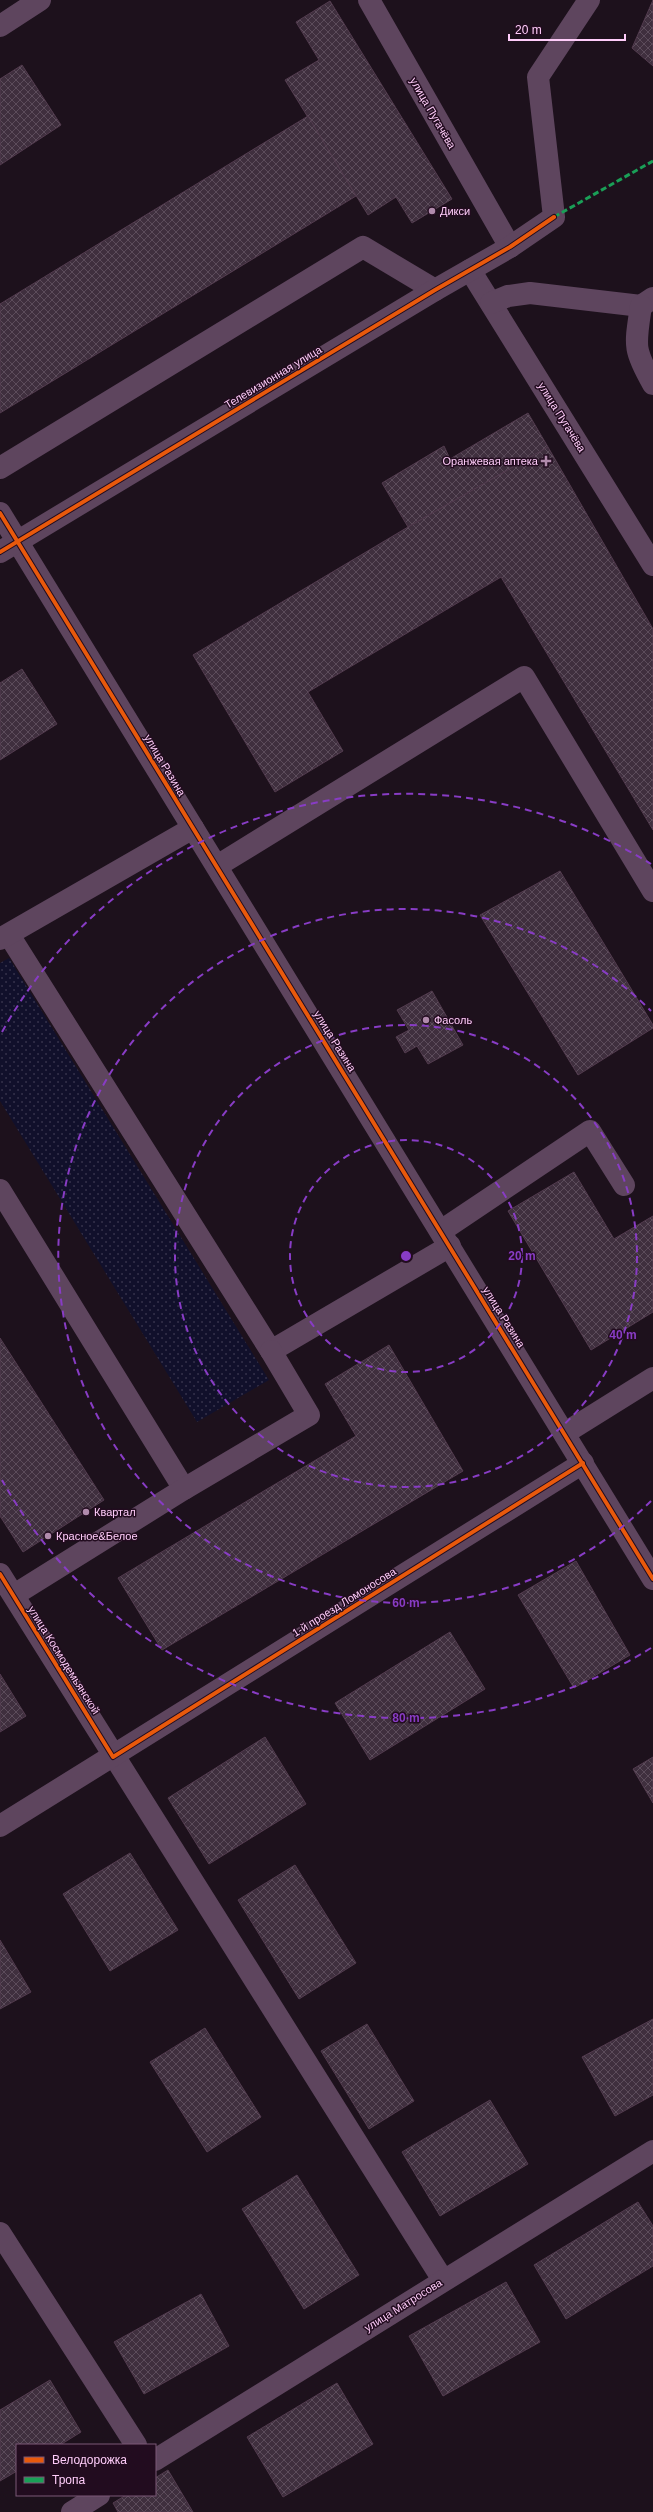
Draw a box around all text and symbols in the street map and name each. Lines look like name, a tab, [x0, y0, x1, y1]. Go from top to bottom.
scale bar	[509, 16, 625, 42]
text: 20 m	[515, 23, 542, 37]
street label: улица Пугачёва	[408, 75, 459, 151]
place label: Дикси	[440, 205, 470, 217]
marker: Дикси	[427, 206, 437, 216]
street label: Телевизионная улица	[222, 343, 325, 411]
street label: улица Пугачёва	[536, 380, 589, 455]
place label: Оранжевая аптека	[443, 455, 539, 467]
marker: Оранжевая аптека	[541, 456, 551, 466]
street label: улица Разина	[142, 732, 189, 799]
street label: улица Разина	[311, 1008, 359, 1074]
place label: Фасоль	[434, 1014, 472, 1026]
marker: Фасоль	[421, 1015, 431, 1025]
centre of rings	[399, 1249, 413, 1263]
text: 20 m	[508, 1249, 536, 1263]
street label: улица Разина	[480, 1284, 528, 1350]
text: 40 m	[609, 1328, 637, 1342]
place label: Квартал	[94, 1506, 136, 1518]
marker: Квартал	[81, 1507, 91, 1517]
place label: Красное&Белое	[56, 1530, 138, 1542]
marker: Красное&Белое	[43, 1531, 53, 1541]
street label: 1-й проезд Ломоносова	[290, 1565, 399, 1639]
text: 60 m	[392, 1596, 420, 1610]
street label: улица Космодемьянской	[26, 1604, 102, 1716]
text: 80 m	[392, 1711, 420, 1725]
street label: улица Матросова	[362, 2276, 445, 2334]
legend	[16, 2444, 156, 2496]
text: Велодорожка	[52, 2453, 127, 2467]
text: Тропа	[52, 2473, 86, 2487]

